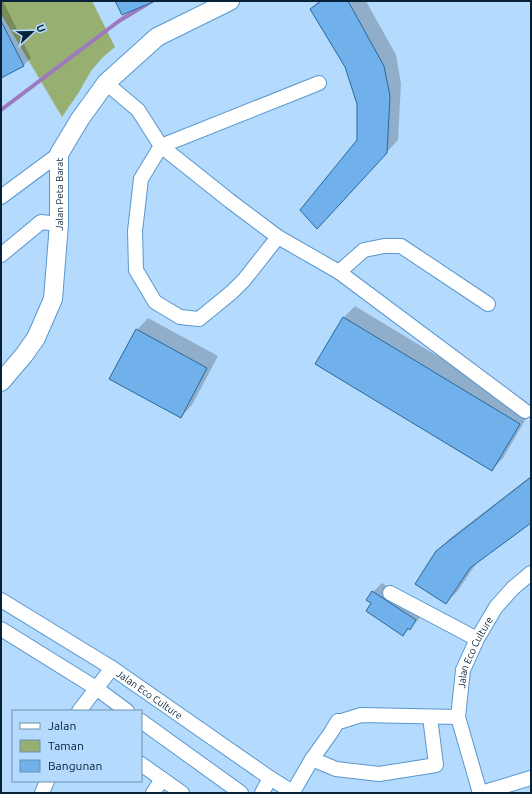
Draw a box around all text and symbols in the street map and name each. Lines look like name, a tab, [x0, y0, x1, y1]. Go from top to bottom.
north arrow	[12, 12, 52, 52]
text: U	[34, 22, 48, 34]
street label: Jalan Peta Barat	[53, 158, 65, 231]
street label: Jalan Eco Culture	[456, 614, 495, 689]
street label: Jalan Eco Culture	[115, 667, 185, 721]
legend	[12, 710, 142, 782]
text: Jalan	[48, 719, 76, 732]
text: Taman	[48, 739, 84, 752]
text: Bangunan	[48, 759, 102, 772]

